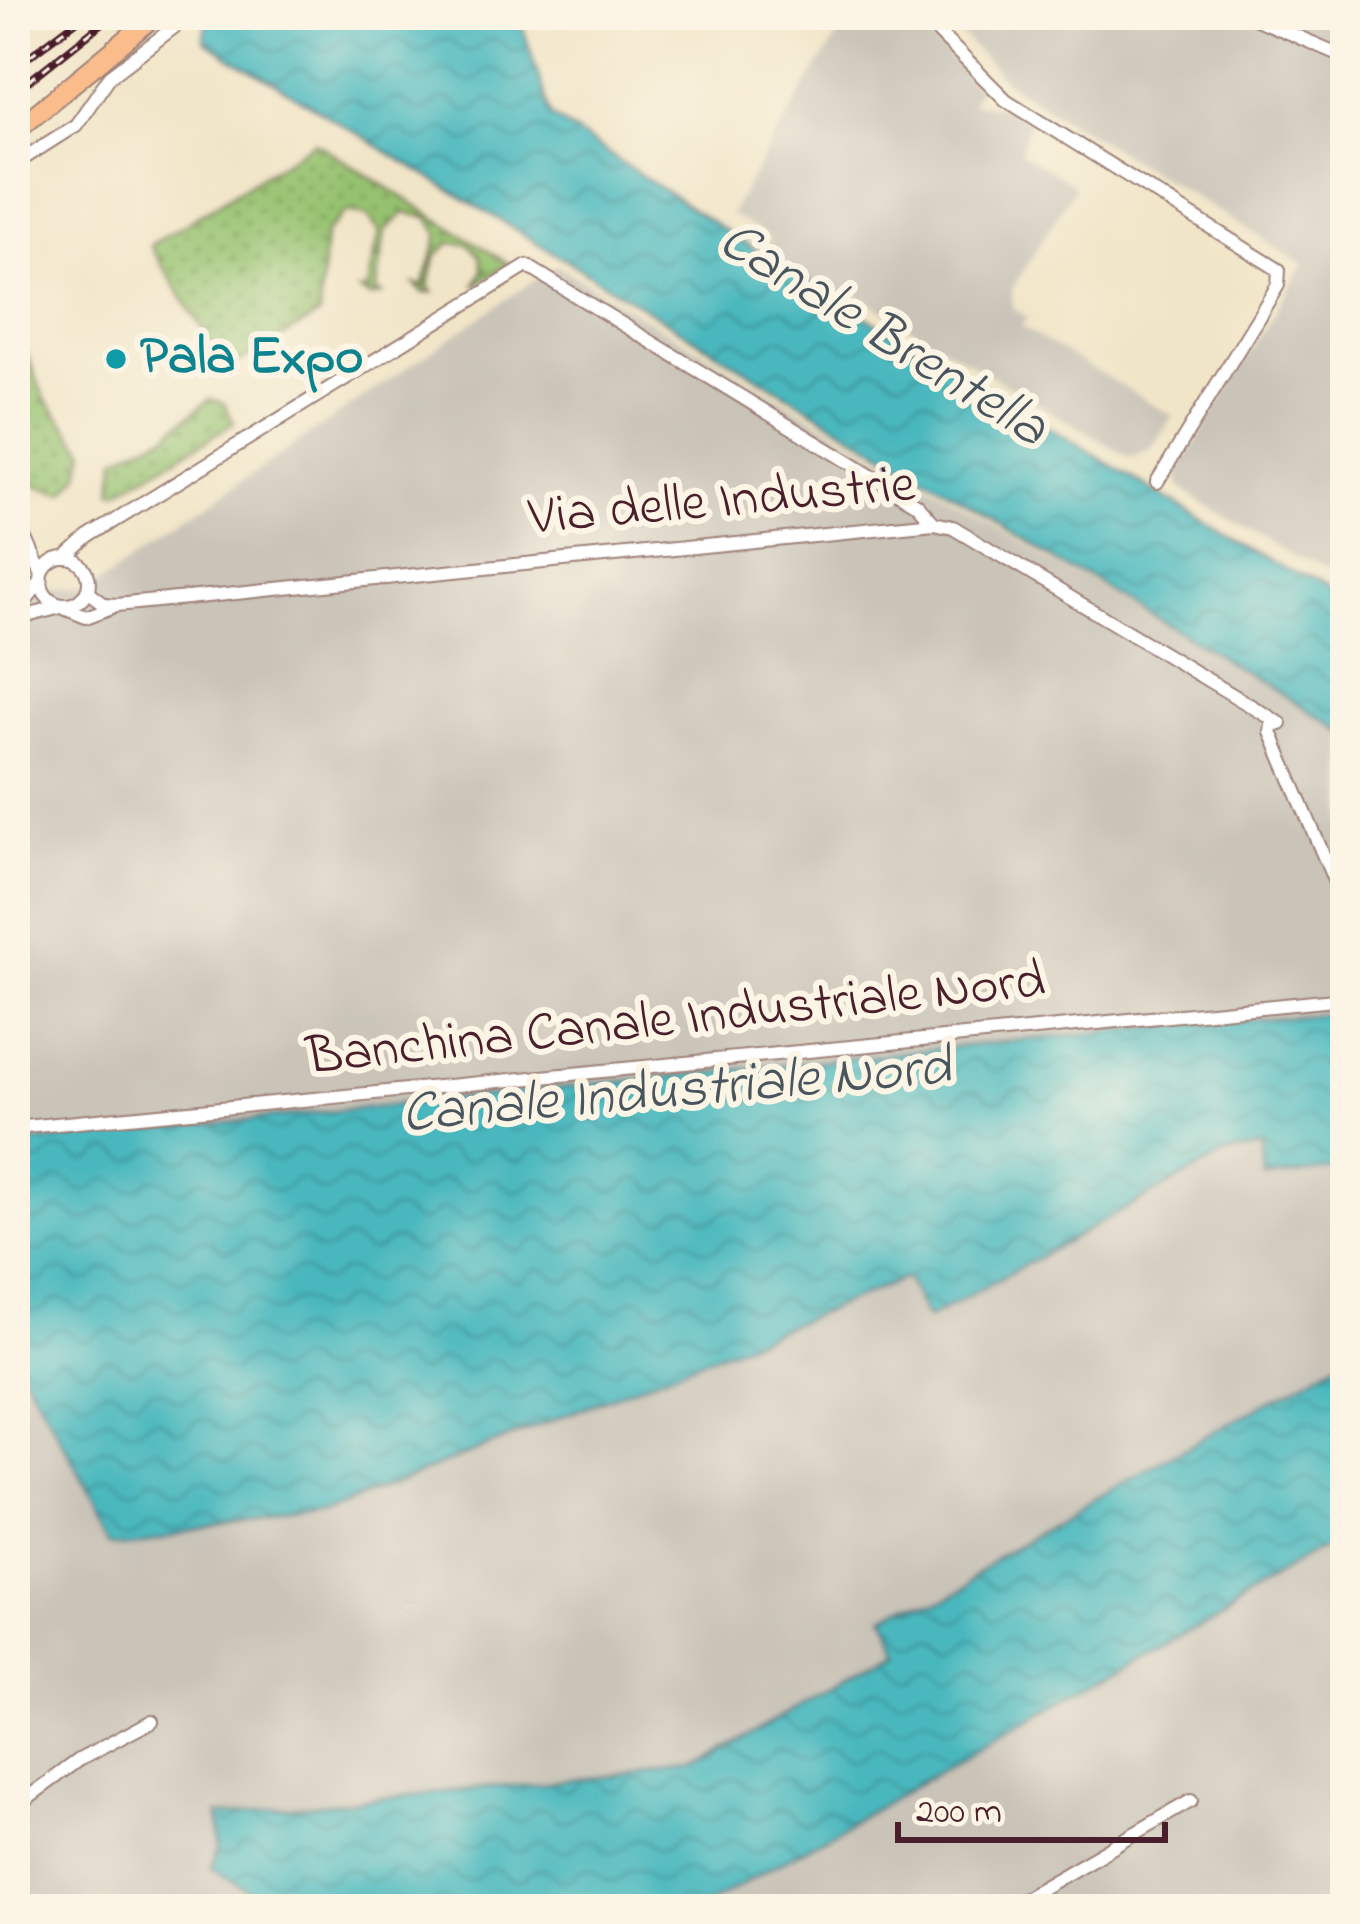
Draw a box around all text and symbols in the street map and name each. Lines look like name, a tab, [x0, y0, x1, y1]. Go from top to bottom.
water label: Canale Brentella	[701, 202, 1064, 471]
place label: Pala Expo	[140, 320, 363, 398]
marker: Pala Expo	[103, 346, 129, 372]
street label: Via delle Industrie	[525, 447, 919, 559]
street label: Banchina Canale Industriale Nord	[304, 950, 1048, 1092]
water label: Canale Industriale Nord	[399, 1035, 953, 1151]
scale bar	[898, 1768, 1165, 1842]
text: 200 m	[916, 1787, 1002, 1840]

